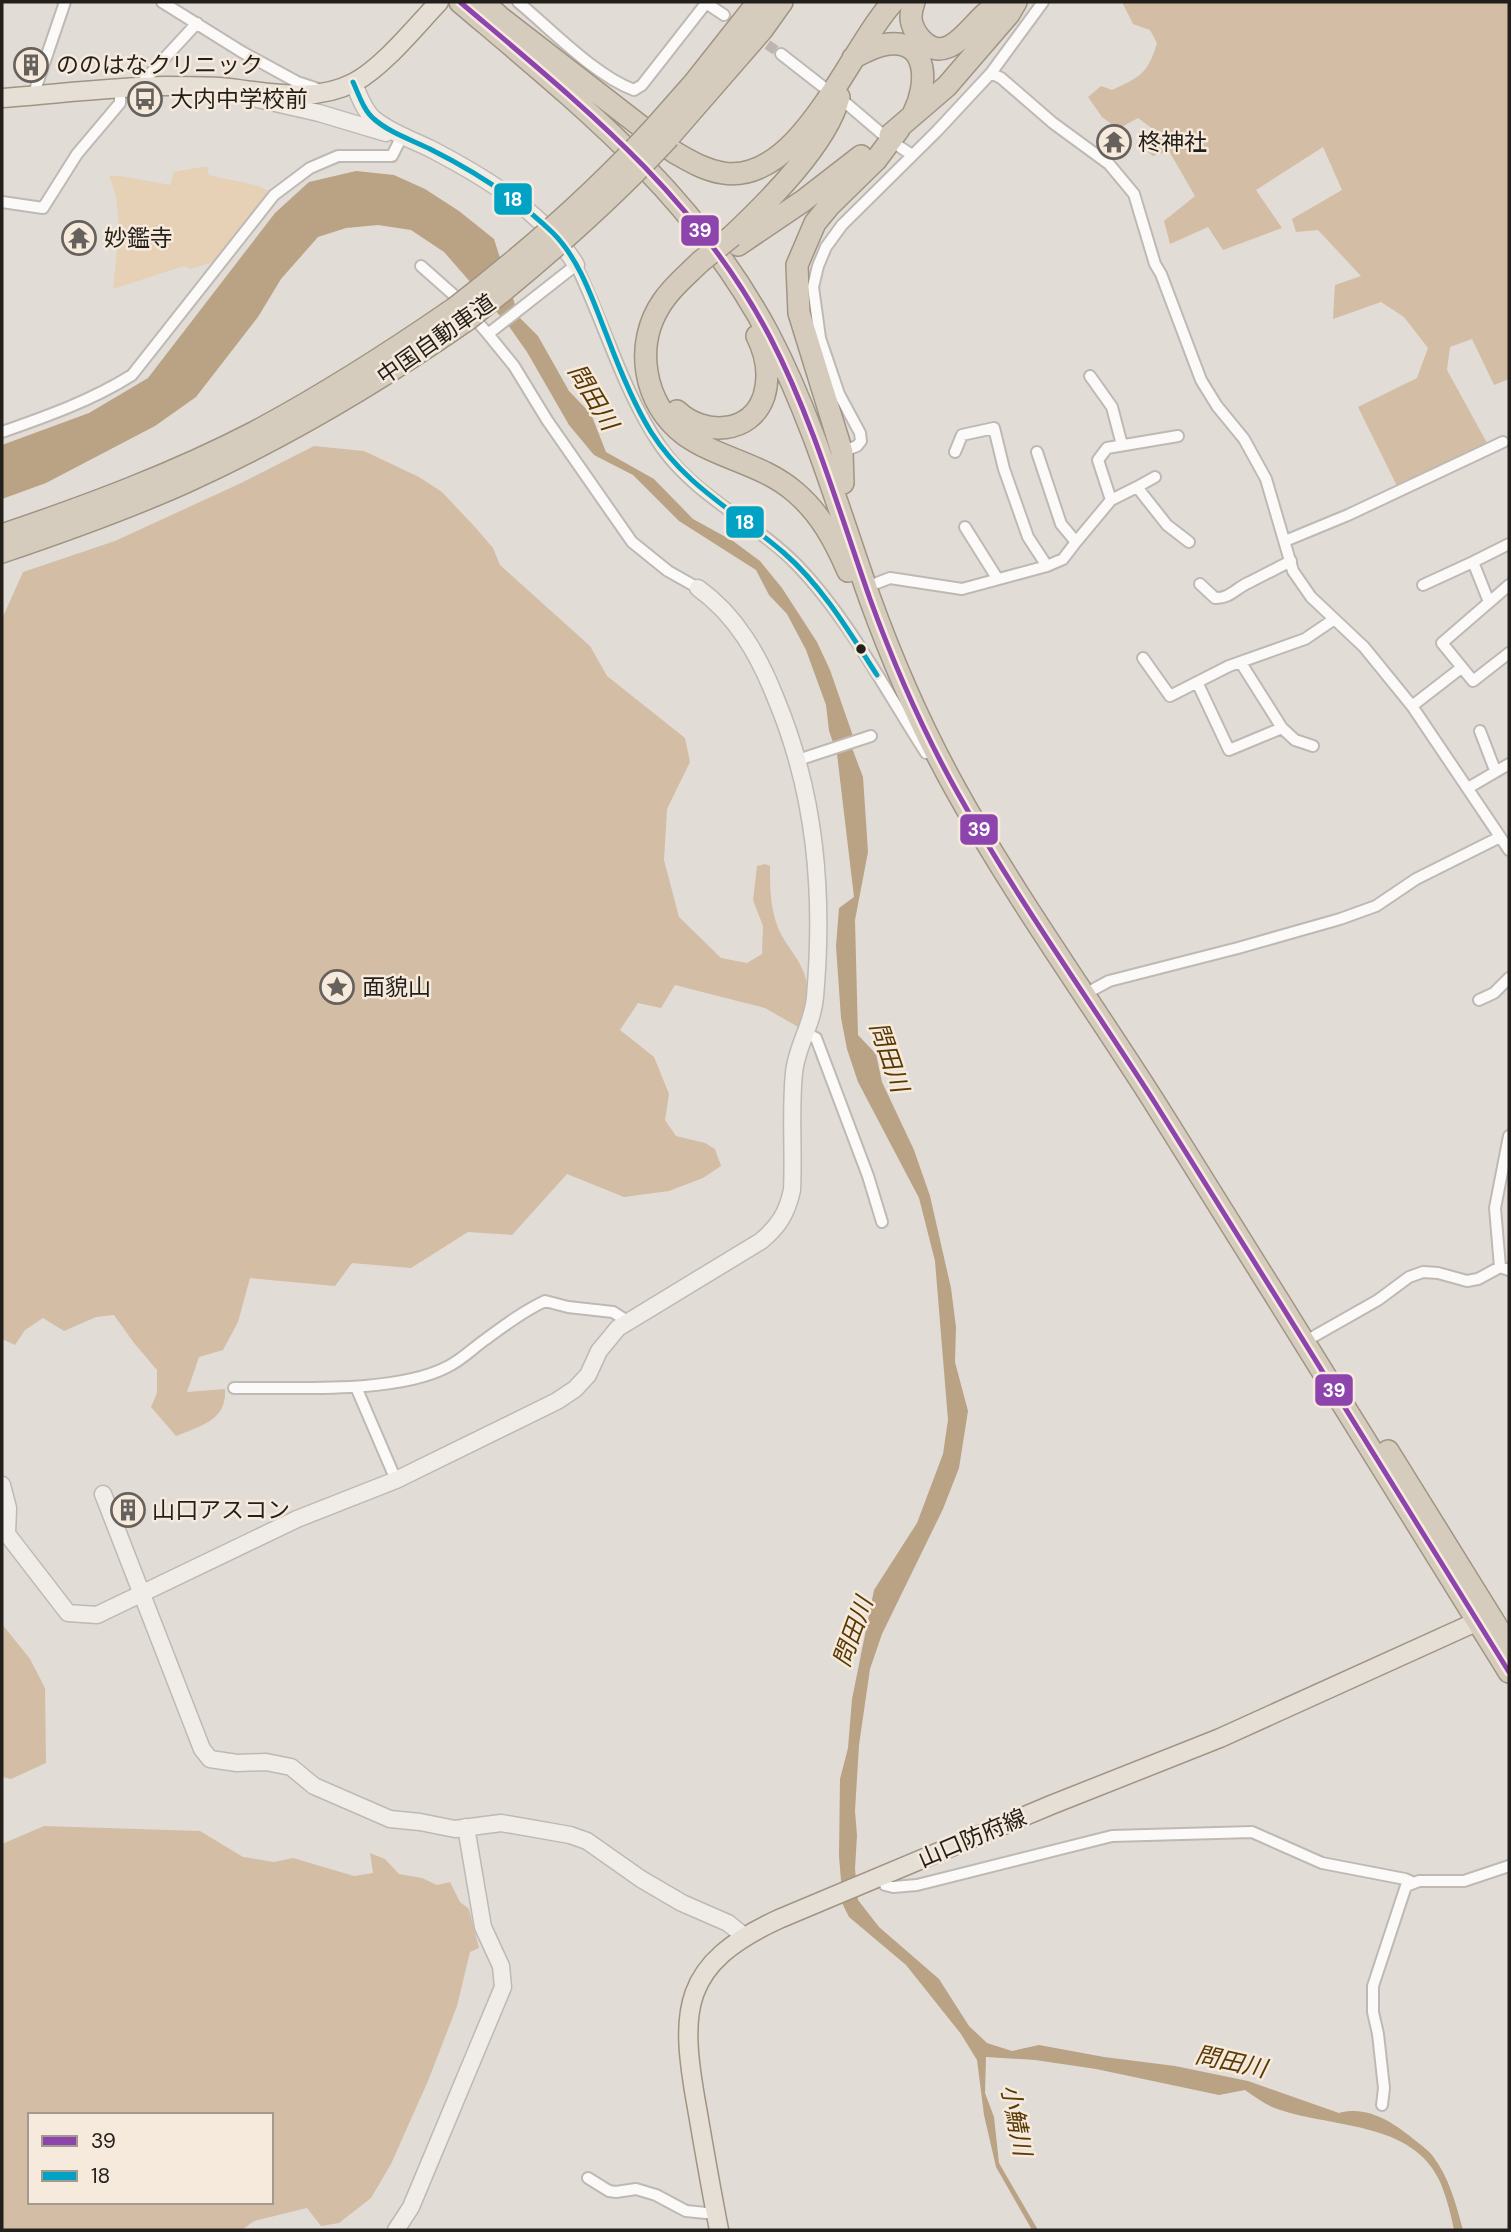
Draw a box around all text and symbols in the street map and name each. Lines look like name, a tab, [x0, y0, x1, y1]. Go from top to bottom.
building icon: ののはなクリニック	[12, 46, 50, 84]
place label: ののはなクリニック	[56, 50, 263, 80]
bus stop icon: 大内中学校前	[126, 80, 164, 118]
place label: 大内中学校前	[170, 84, 308, 114]
temple icon: 柊神社	[1095, 123, 1133, 161]
place label: 柊神社	[1138, 127, 1207, 157]
line badge: 18	[493, 182, 533, 216]
text: 18	[504, 187, 522, 212]
line badge: 39	[680, 214, 720, 247]
text: 39	[688, 218, 712, 243]
temple icon: 妙鑑寺	[60, 219, 98, 257]
place label: 妙鑑寺	[104, 223, 173, 253]
street label: 中国自動車道	[371, 287, 501, 391]
water label: 問田川	[562, 358, 627, 438]
line badge: 18	[725, 505, 765, 539]
text: 18	[736, 510, 754, 535]
unlabelled marker	[854, 642, 868, 656]
line badge: 39	[959, 813, 999, 846]
text: 39	[967, 817, 991, 842]
place icon: 面貌山	[318, 968, 356, 1006]
place label: 面貌山	[362, 972, 431, 1002]
water label: 問田川	[863, 1018, 917, 1099]
line badge: 39	[1314, 1373, 1354, 1407]
text: 39	[1322, 1378, 1346, 1403]
building icon: 山口アスコン	[109, 1491, 147, 1529]
place label: 山口アスコン	[152, 1495, 290, 1525]
water label: 問田川	[826, 1590, 880, 1671]
street label: 山口防府線	[913, 1802, 1031, 1874]
water label: 問田川	[1193, 2039, 1272, 2085]
water label: 小鯖川	[994, 2082, 1039, 2161]
legend	[28, 2113, 273, 2204]
text: 39	[91, 2127, 116, 2155]
text: 18	[91, 2162, 110, 2190]

